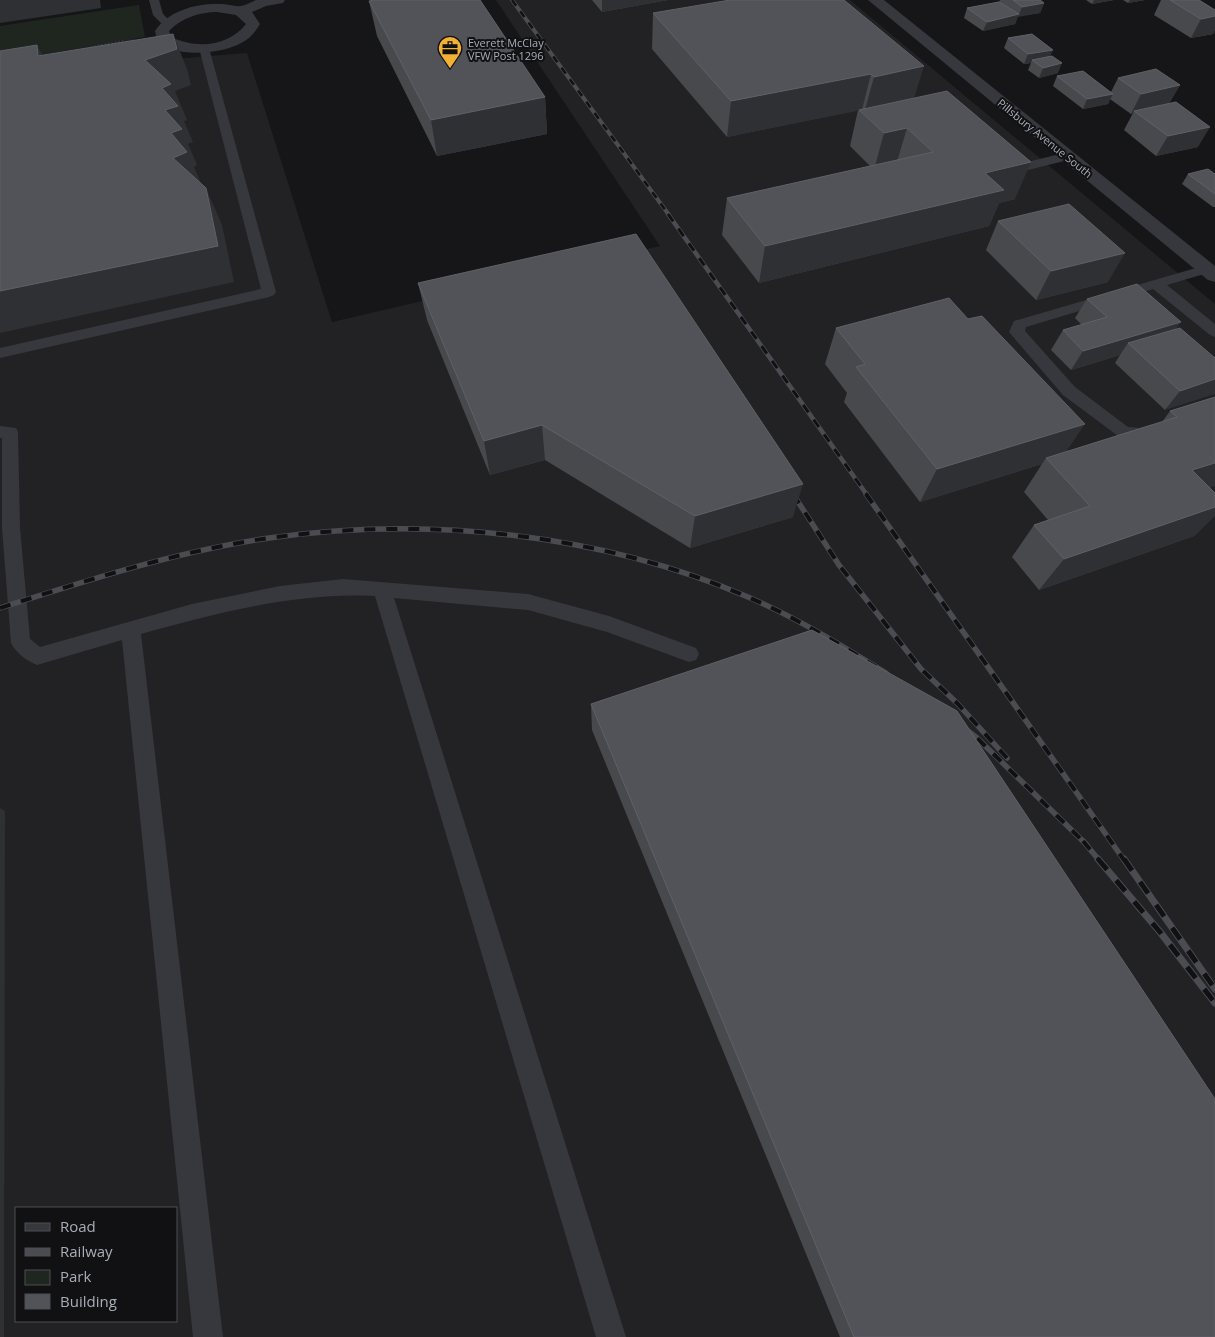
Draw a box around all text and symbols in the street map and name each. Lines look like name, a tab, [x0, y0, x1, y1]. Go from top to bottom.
office icon: Everett McClay VFW Post 1296	[437, 35, 463, 69]
place label: Everett McClay VFW Post 1296	[468, 35, 544, 63]
street label: Pillsbury Avenue South	[995, 95, 1095, 181]
legend	[15, 1207, 178, 1322]
text: Road	[60, 1216, 96, 1236]
text: Railway	[60, 1241, 113, 1261]
text: Park	[60, 1266, 91, 1286]
text: Building	[60, 1291, 117, 1311]

